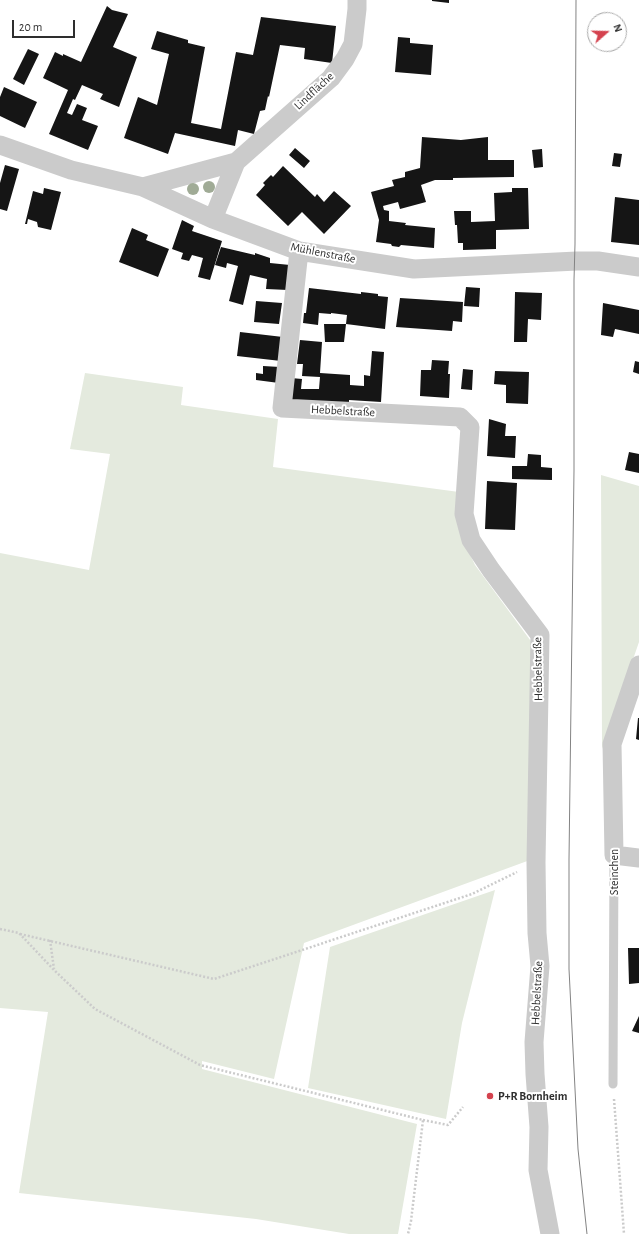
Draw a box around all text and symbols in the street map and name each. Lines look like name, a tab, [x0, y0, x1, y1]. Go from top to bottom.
scale bar	[14, 12, 77, 38]
north arrow	[587, 12, 627, 52]
text: 20 m	[19, 21, 42, 33]
text: N	[611, 23, 624, 34]
street label: Lindfläche	[291, 69, 337, 113]
street label: Mühlenstraße	[289, 240, 357, 266]
street label: Hebbelstraße	[311, 402, 375, 420]
street label: Hebbelstraße	[530, 637, 546, 701]
street label: Steinchen	[607, 849, 621, 895]
street label: Hebbelstraße	[528, 961, 546, 1025]
place label: P+R Bornheim	[498, 1089, 567, 1103]
marker: P+R Bornheim	[485, 1091, 495, 1101]

